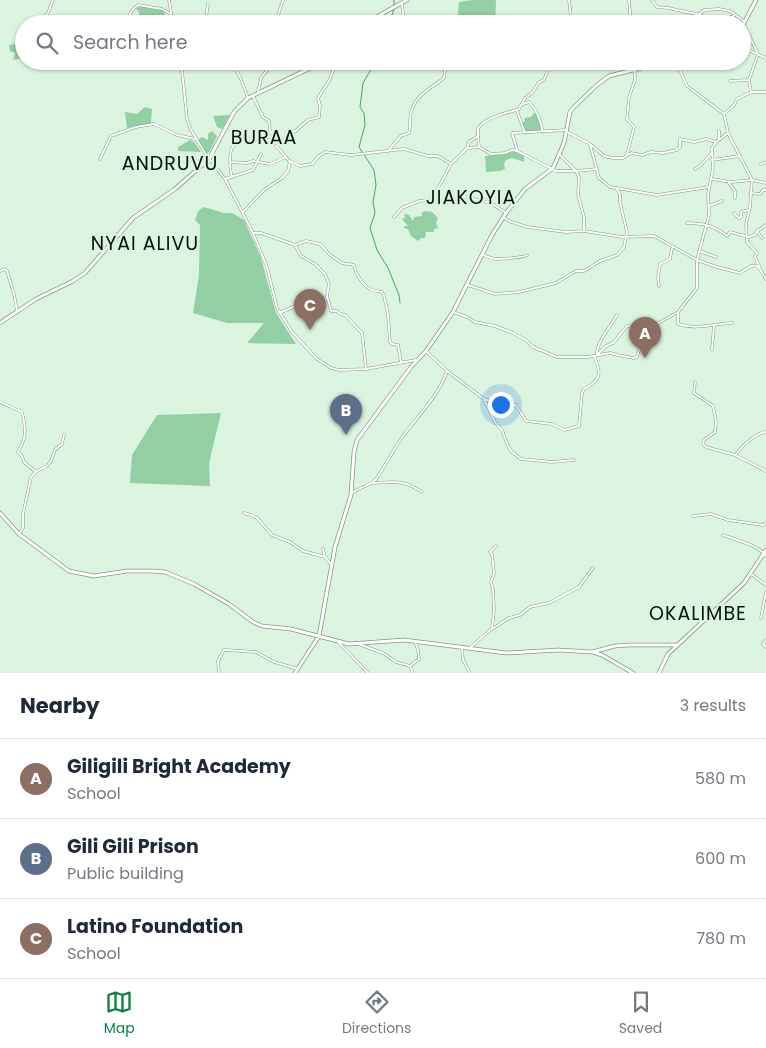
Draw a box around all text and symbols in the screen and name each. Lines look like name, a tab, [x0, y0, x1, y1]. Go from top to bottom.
search box	[15, 15, 751, 70]
icon: search	[33, 29, 61, 57]
text: Search here	[73, 29, 187, 56]
district label: BURAA	[231, 124, 297, 151]
district label: ANDRUVU	[122, 150, 218, 177]
district label: JIAKOYIA	[426, 184, 516, 211]
district label: NYAI ALIVU	[91, 230, 199, 257]
pin: C	[294, 289, 326, 330]
pin: A	[629, 317, 661, 358]
your location	[488, 392, 514, 418]
pin: B	[330, 394, 362, 435]
district label: OKALIMBE	[649, 600, 747, 627]
text: Nearby	[20, 691, 100, 720]
text: 3 results	[680, 694, 746, 717]
text: Giligili Bright Academy	[67, 753, 291, 780]
text: A	[30, 767, 42, 790]
text: 580 m	[695, 767, 746, 790]
text: School	[67, 782, 121, 805]
text: Gili Gili Prison	[67, 833, 199, 860]
text: B	[31, 847, 41, 870]
text: 600 m	[695, 847, 746, 870]
text: Public building	[67, 862, 184, 885]
text: Latino Foundation	[67, 913, 243, 940]
text: C	[30, 927, 42, 950]
text: 780 m	[696, 927, 746, 950]
text: School	[67, 942, 121, 965]
tab: Map	[104, 988, 135, 1039]
tab: Directions	[342, 988, 411, 1039]
tab: Saved	[619, 988, 662, 1039]

